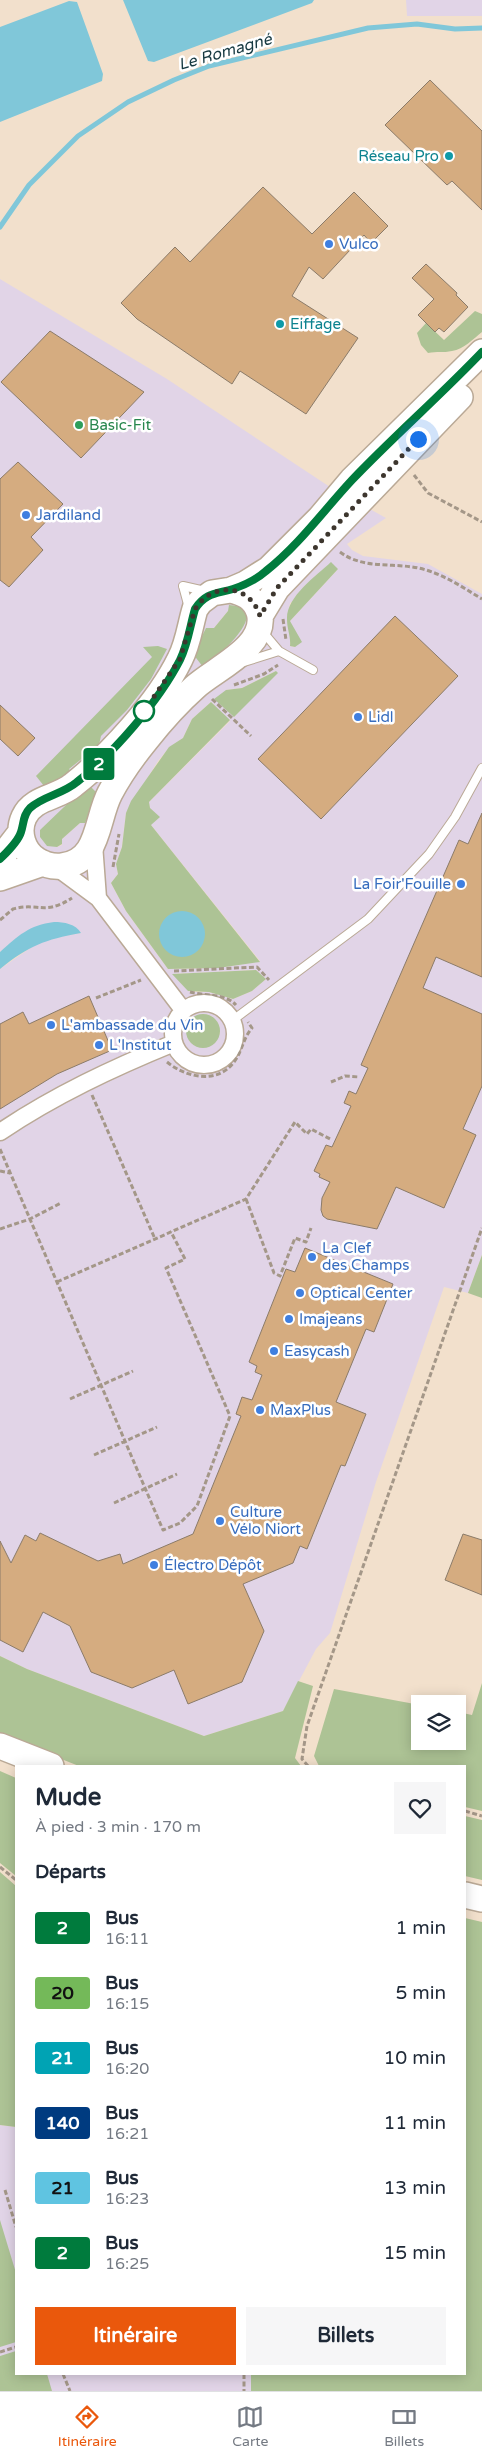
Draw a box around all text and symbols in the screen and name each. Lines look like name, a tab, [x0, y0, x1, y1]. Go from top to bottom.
water label: Le Romagné	[176, 29, 275, 75]
place label: Réseau Pro	[358, 147, 439, 165]
marker: Réseau Pro	[443, 150, 455, 162]
place label: Vulco	[339, 235, 379, 253]
marker: Vulco	[323, 238, 335, 250]
place label: Eiffage	[290, 315, 341, 333]
marker: Eiffage	[274, 318, 286, 330]
place label: Basic-Fit	[89, 416, 151, 434]
marker: Basic-Fit	[73, 419, 85, 431]
your location	[406, 427, 431, 452]
place label: Jardiland	[36, 506, 101, 524]
marker: Jardiland	[20, 509, 32, 521]
unlabelled marker	[133, 700, 155, 722]
place label: Lidl	[368, 708, 394, 726]
marker: Lidl	[352, 711, 364, 723]
line badge: 2	[83, 748, 115, 780]
text: 2	[93, 753, 105, 775]
place label: La Foir'Fouille	[353, 875, 451, 893]
marker: La Foir'Fouille	[455, 878, 467, 890]
place label: L'ambassade du Vin	[61, 1016, 203, 1034]
marker: L'ambassade du Vin	[45, 1019, 57, 1031]
place label: L'Institut	[109, 1036, 172, 1054]
marker: L'Institut	[93, 1039, 105, 1051]
place label: La Clef des Champs	[322, 1239, 409, 1274]
marker: La Clef des Champs	[306, 1251, 318, 1263]
place label: Optical Center	[310, 1284, 413, 1302]
marker: Optical Center	[294, 1287, 306, 1299]
place label: Imajeans	[299, 1310, 362, 1328]
marker: Imajeans	[283, 1313, 295, 1325]
place label: Easycash	[284, 1342, 350, 1360]
marker: Easycash	[268, 1345, 280, 1357]
place label: MaxPlus	[270, 1401, 331, 1419]
marker: MaxPlus	[254, 1404, 266, 1416]
place label: Culture Vélo Niort	[230, 1503, 301, 1538]
marker: Culture Vélo Niort	[214, 1515, 226, 1527]
place label: Électro Dépôt	[164, 1556, 262, 1574]
marker: Électro Dépôt	[148, 1559, 160, 1571]
map controls	[411, 1695, 466, 1750]
button: layers	[411, 1695, 466, 1750]
button: heart	[394, 1782, 446, 1834]
text: Mude	[35, 1783, 101, 1812]
text: À pied · 3 min · 170 m	[35, 1817, 201, 1837]
text: Départs	[35, 1861, 106, 1883]
text: Bus	[105, 1907, 139, 1929]
text: 2	[57, 1917, 68, 1939]
text: 1 min	[395, 1917, 446, 1939]
text: 16:11	[105, 1929, 149, 1949]
text: Bus	[105, 1972, 139, 1994]
text: 20	[51, 1982, 74, 2004]
text: 5 min	[395, 1982, 446, 2004]
text: 16:15	[105, 1994, 149, 2014]
text: Bus	[105, 2037, 139, 2059]
text: 21	[51, 2047, 74, 2069]
text: 10 min	[383, 2047, 446, 2069]
text: 16:20	[105, 2059, 149, 2079]
text: Bus	[105, 2102, 139, 2124]
text: 140	[46, 2112, 79, 2134]
text: 11 min	[383, 2112, 446, 2134]
text: 16:21	[105, 2124, 149, 2144]
text: Bus	[105, 2167, 139, 2189]
text: 21	[51, 2177, 74, 2199]
text: 13 min	[383, 2177, 446, 2199]
text: 16:23	[105, 2189, 149, 2209]
text: Bus	[105, 2232, 139, 2254]
text: 2	[57, 2242, 68, 2264]
text: 15 min	[383, 2242, 446, 2264]
text: 16:25	[105, 2254, 149, 2274]
button: Itinéraire	[35, 2307, 236, 2365]
button: Billets	[246, 2307, 446, 2365]
tab: Itinéraire	[58, 2403, 117, 2450]
tab: Carte	[232, 2403, 269, 2450]
tab: Billets	[384, 2403, 424, 2450]

